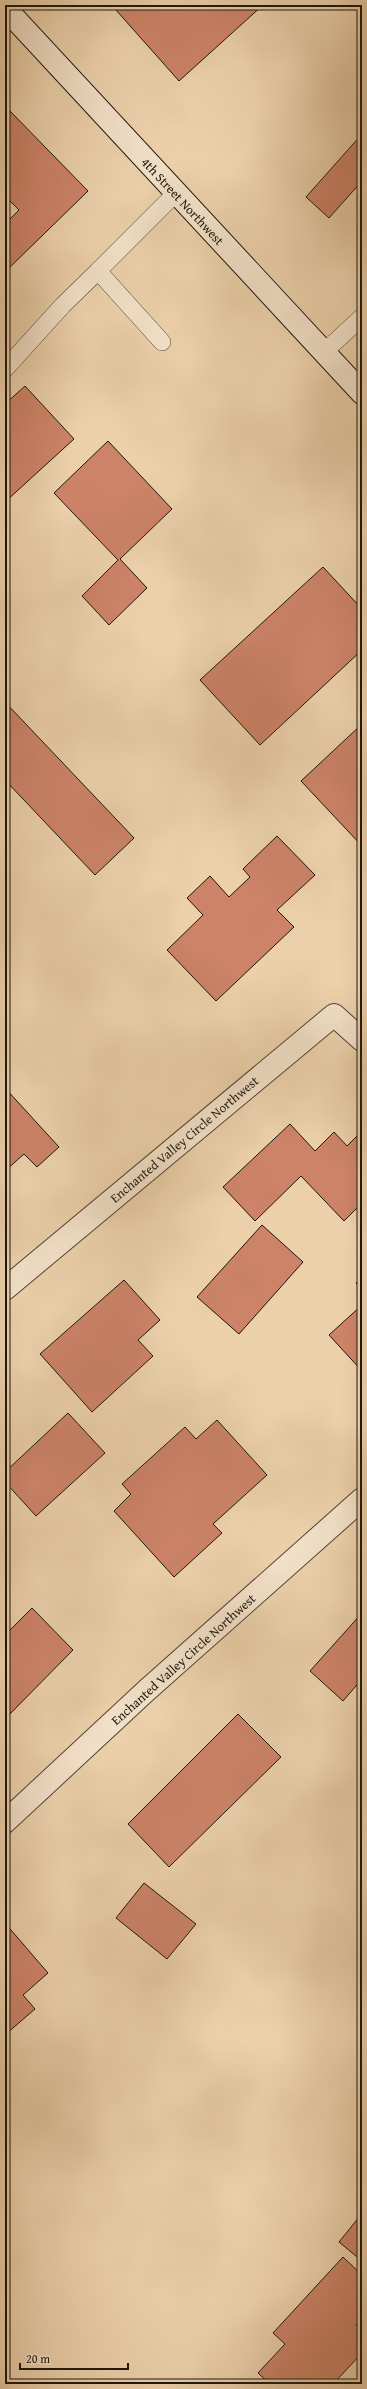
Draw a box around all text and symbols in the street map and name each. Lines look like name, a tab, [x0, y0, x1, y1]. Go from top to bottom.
street label: 4th Street Northwest	[137, 153, 229, 250]
street label: Enchanted Valley Circle Northwest	[106, 1071, 263, 1207]
street label: Enchanted Valley Circle Northwest	[107, 1589, 260, 1730]
scale bar	[20, 2345, 128, 2371]
text: 20 m	[26, 2350, 50, 2367]

